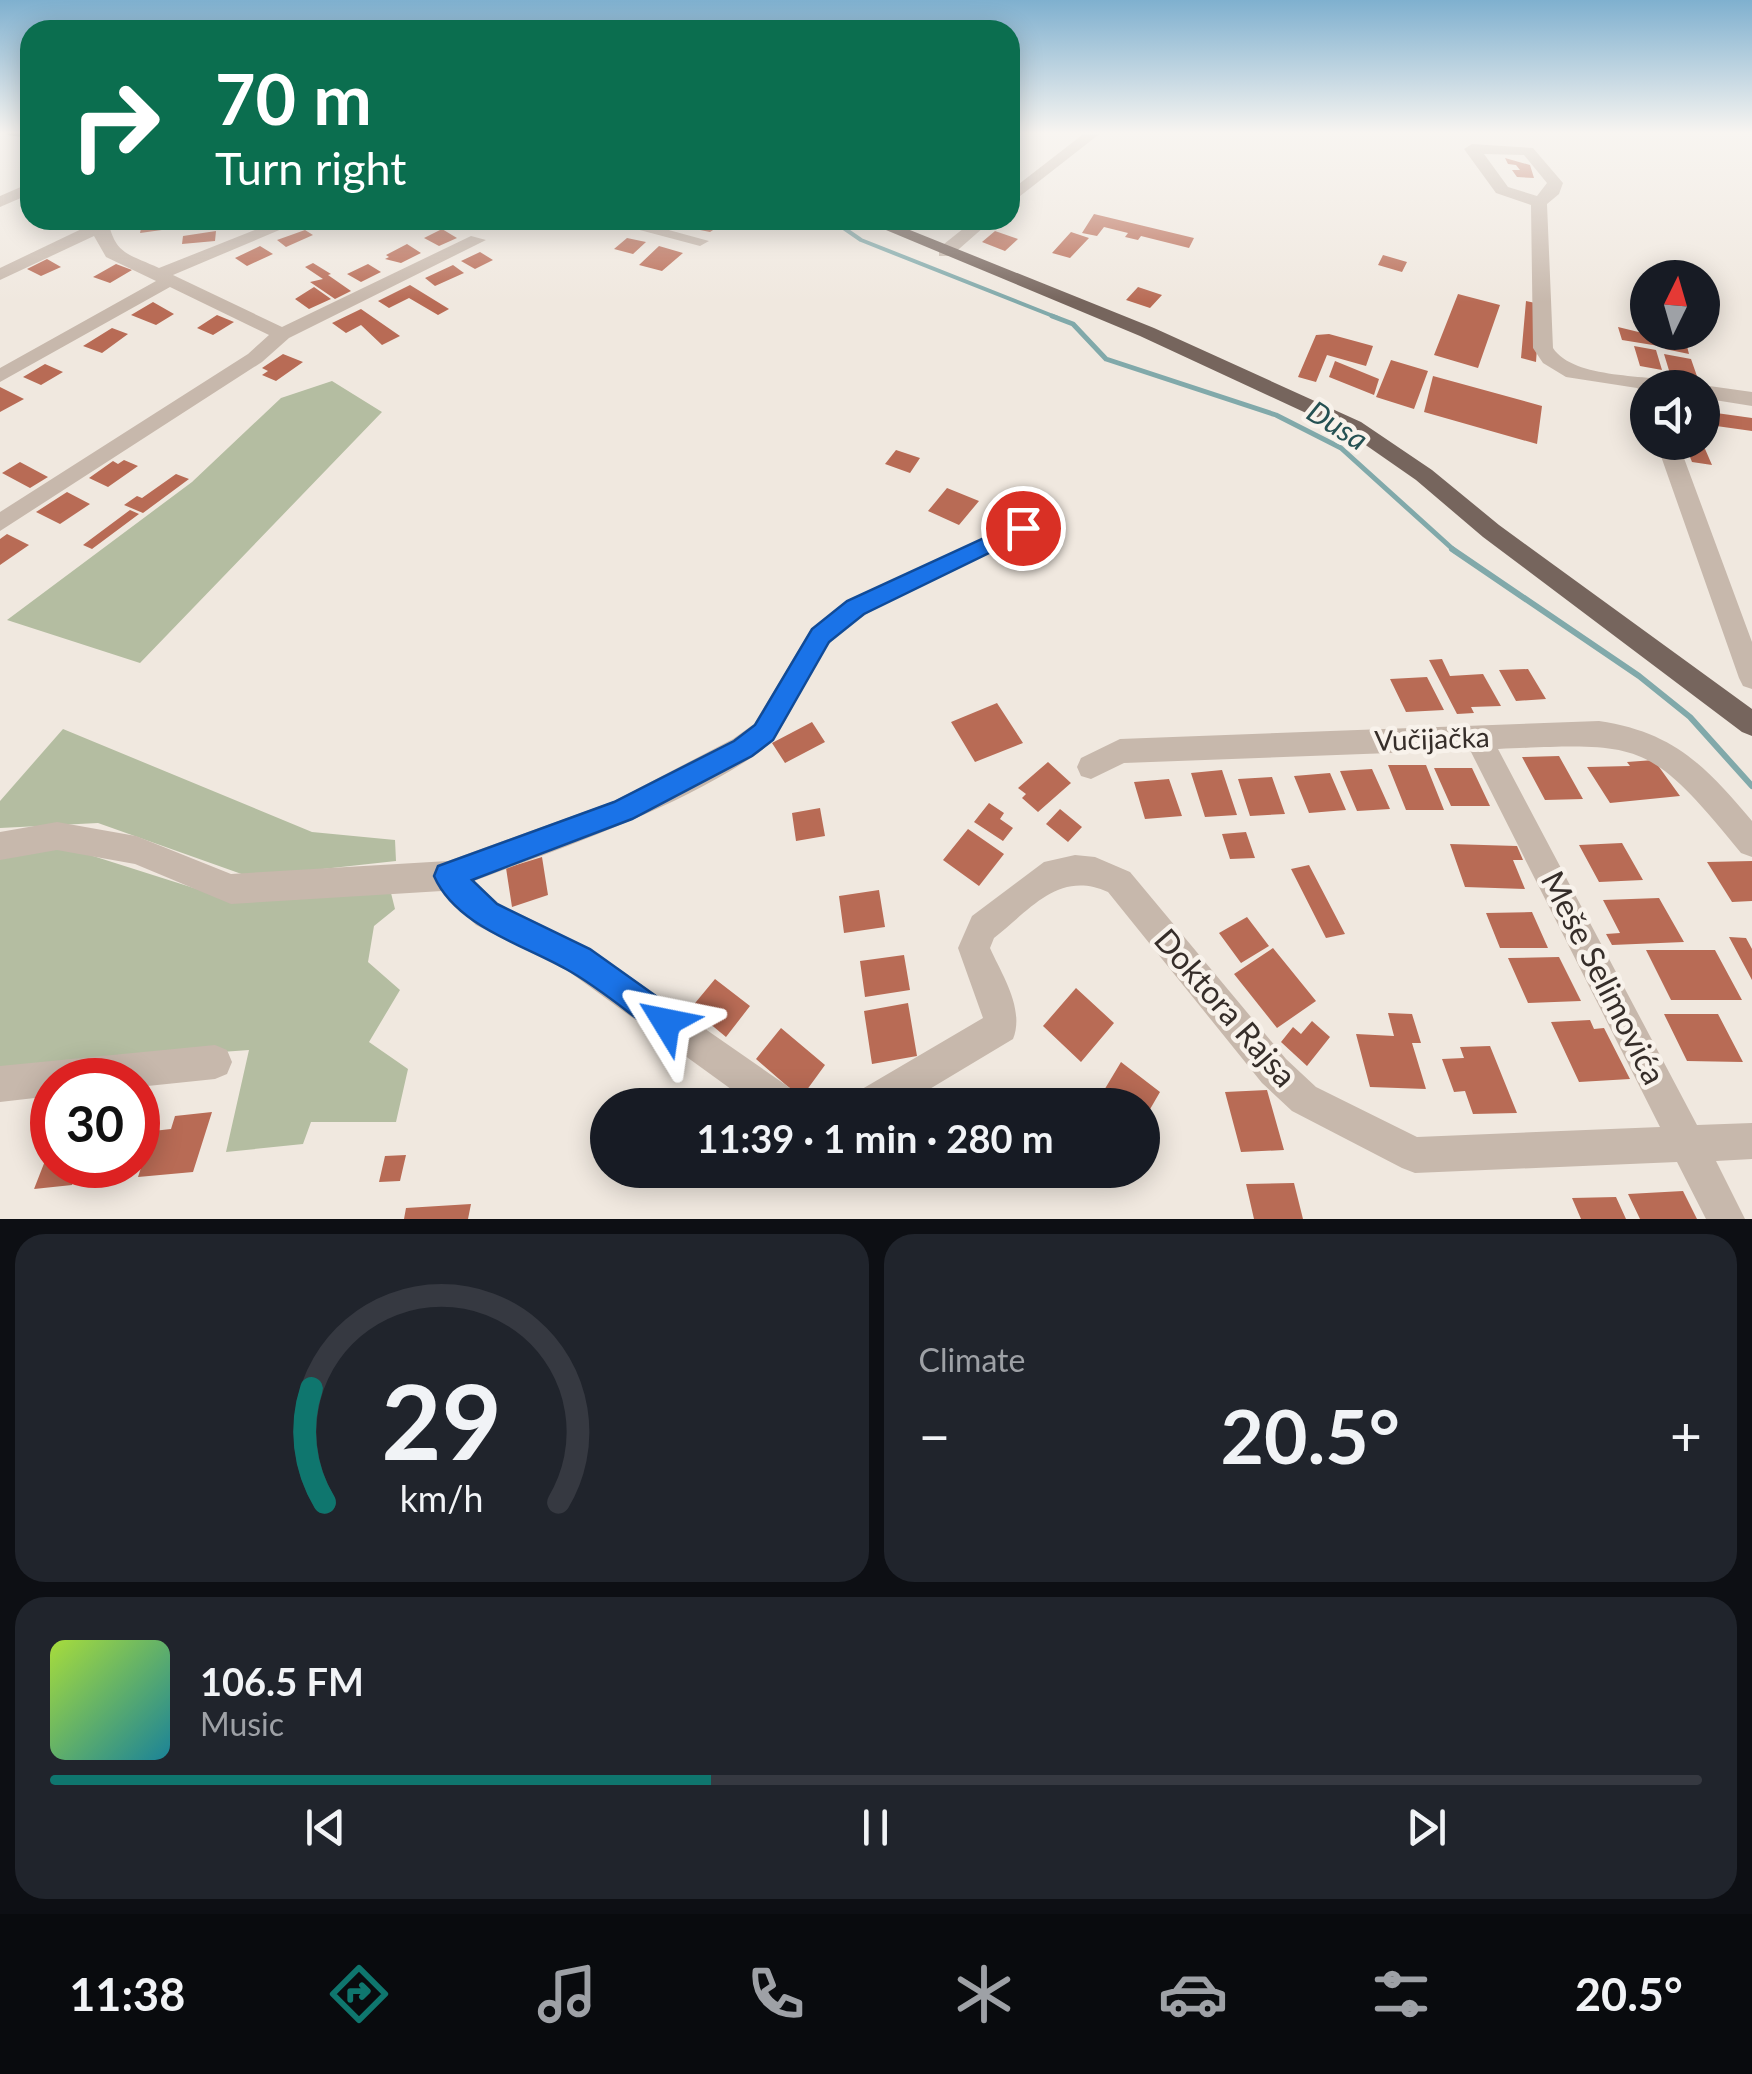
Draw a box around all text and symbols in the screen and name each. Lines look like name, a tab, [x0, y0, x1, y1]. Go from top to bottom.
text: 70 m	[215, 56, 372, 140]
icon: right	[50, 60, 180, 190]
text: Turn right	[215, 141, 406, 195]
north arrow	[1630, 260, 1720, 350]
map controls	[1630, 260, 1720, 460]
button: sound	[1630, 370, 1720, 460]
water label: Dusa	[1301, 392, 1375, 457]
pin	[981, 486, 1066, 571]
icon: arrive	[996, 501, 1051, 556]
street label: Vučijačka	[1374, 719, 1490, 757]
street label: Meše Selimovića	[1534, 864, 1675, 1090]
street label: Doktora Rajsa	[1147, 920, 1305, 1094]
position arrow	[614, 970, 718, 1074]
speed limit sign: 30	[30, 1058, 160, 1188]
text: 11:39 · 1 min · 280 m	[696, 1115, 1054, 1161]
text: Climate	[919, 1340, 1025, 1379]
text: 29	[381, 1357, 502, 1482]
text: 20.5°	[1221, 1390, 1400, 1480]
text: −	[919, 1402, 950, 1468]
text: +	[1670, 1402, 1702, 1468]
text: km/h	[400, 1477, 484, 1520]
text: 106.5 FM	[200, 1658, 364, 1704]
text: Music	[200, 1704, 284, 1743]
icon: previous	[298, 1800, 353, 1855]
icon: pause	[848, 1800, 903, 1855]
icon: next	[1399, 1800, 1454, 1855]
icon: directions	[324, 1959, 394, 2029]
icon: music	[532, 1959, 602, 2029]
icon: phone	[741, 1959, 811, 2029]
icon: climate	[949, 1959, 1019, 2029]
icon: car	[1158, 1959, 1228, 2029]
icon: filters	[1366, 1959, 1436, 2029]
text: 11:38	[69, 1967, 185, 2021]
text: 20.5°	[1575, 1967, 1683, 2021]

